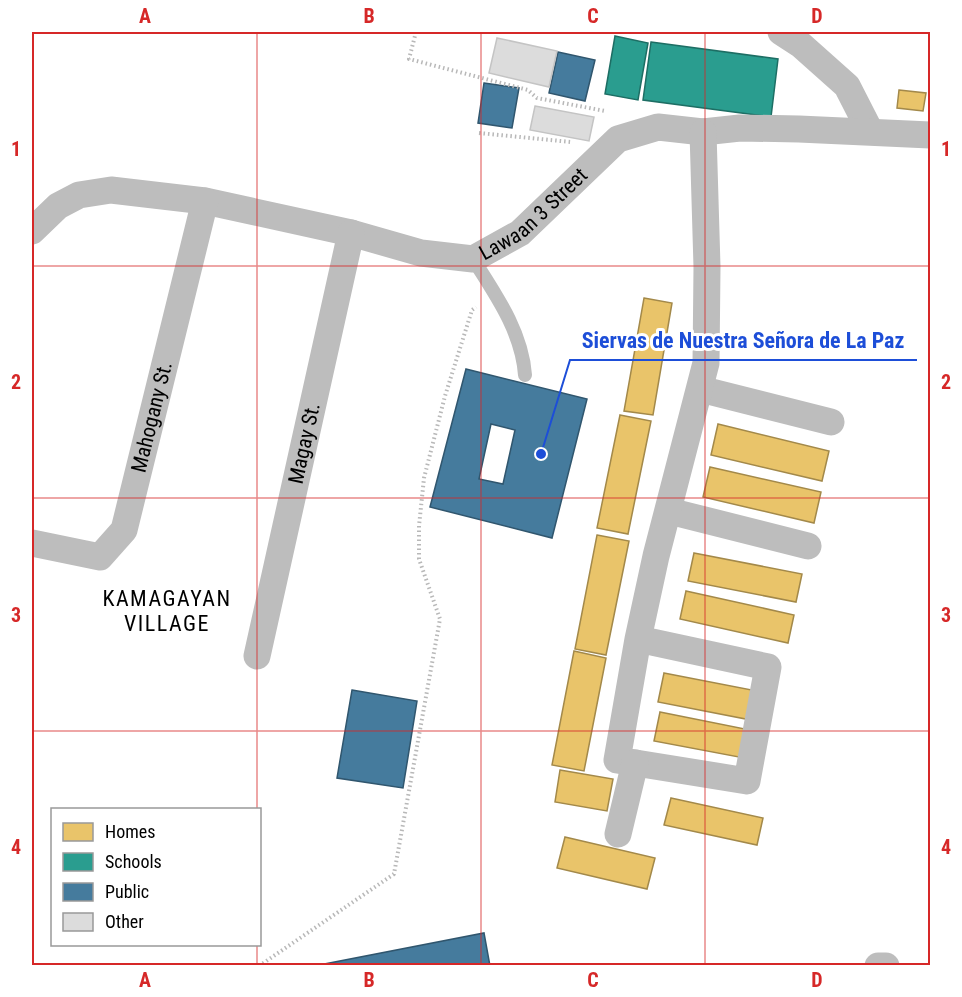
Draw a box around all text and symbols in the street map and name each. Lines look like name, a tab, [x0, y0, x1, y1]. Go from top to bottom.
text: A	[139, 4, 151, 28]
text: B	[363, 4, 375, 28]
text: C	[587, 4, 599, 28]
text: D	[811, 4, 823, 28]
text: 1	[11, 137, 21, 161]
text: 1	[941, 137, 951, 161]
street label: Lawaan 3 Street	[475, 163, 592, 265]
callout: Siervas de Nuestra Señora de La Paz	[570, 320, 917, 360]
text: Siervas de Nuestra Señora de La Paz	[582, 328, 904, 353]
street label: Mahogany St.	[127, 359, 177, 475]
text: 2	[11, 370, 21, 394]
text: 2	[941, 370, 951, 394]
street label: Magay St.	[284, 400, 325, 486]
district label: KAMAGAYAN VILLAGE	[102, 586, 232, 636]
text: 3	[11, 603, 21, 627]
text: 3	[941, 603, 951, 627]
legend	[51, 808, 261, 946]
text: Homes	[105, 821, 155, 842]
text: 4	[11, 835, 21, 859]
text: 4	[941, 835, 951, 859]
text: Schools	[105, 851, 162, 872]
text: Public	[105, 881, 149, 902]
text: Other	[105, 911, 144, 932]
text: A	[139, 968, 151, 992]
text: B	[363, 968, 375, 992]
text: C	[587, 968, 599, 992]
text: D	[811, 968, 823, 992]

